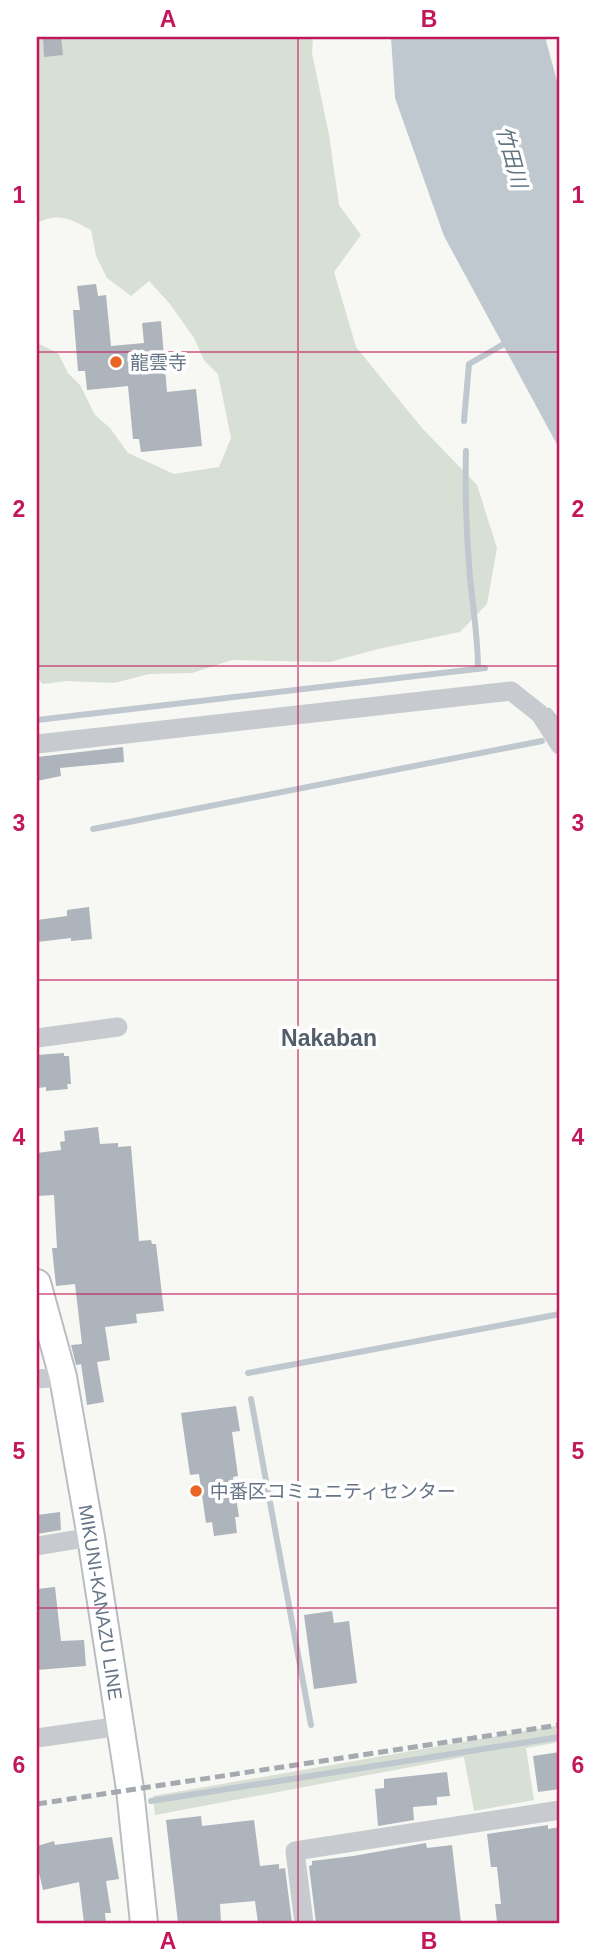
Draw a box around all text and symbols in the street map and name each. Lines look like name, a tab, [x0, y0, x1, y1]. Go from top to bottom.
text: A	[160, 6, 176, 32]
text: B	[421, 6, 437, 32]
water label: 竹田川	[493, 124, 532, 192]
text: 1	[13, 182, 26, 208]
text: 1	[572, 182, 585, 208]
place label: 龍雲寺	[130, 352, 187, 373]
marker: 龍雲寺	[108, 354, 124, 370]
text: 2	[13, 496, 25, 522]
text: 2	[572, 496, 584, 522]
text: 3	[13, 810, 25, 836]
text: 3	[572, 810, 584, 836]
district label: Nakaban	[281, 1025, 377, 1051]
text: 4	[13, 1124, 26, 1150]
text: 4	[572, 1124, 585, 1150]
text: 5	[13, 1438, 26, 1464]
text: 5	[572, 1438, 585, 1464]
place label: 中番区コミュニティセンター	[210, 1481, 456, 1502]
marker: 中番区コミュニティセンター	[188, 1483, 204, 1499]
street label: MIKUNI-KANAZU LINE	[75, 1503, 127, 1701]
text: 6	[13, 1752, 25, 1778]
text: 6	[572, 1752, 584, 1778]
text: A	[160, 1928, 176, 1954]
text: B	[421, 1928, 437, 1954]

